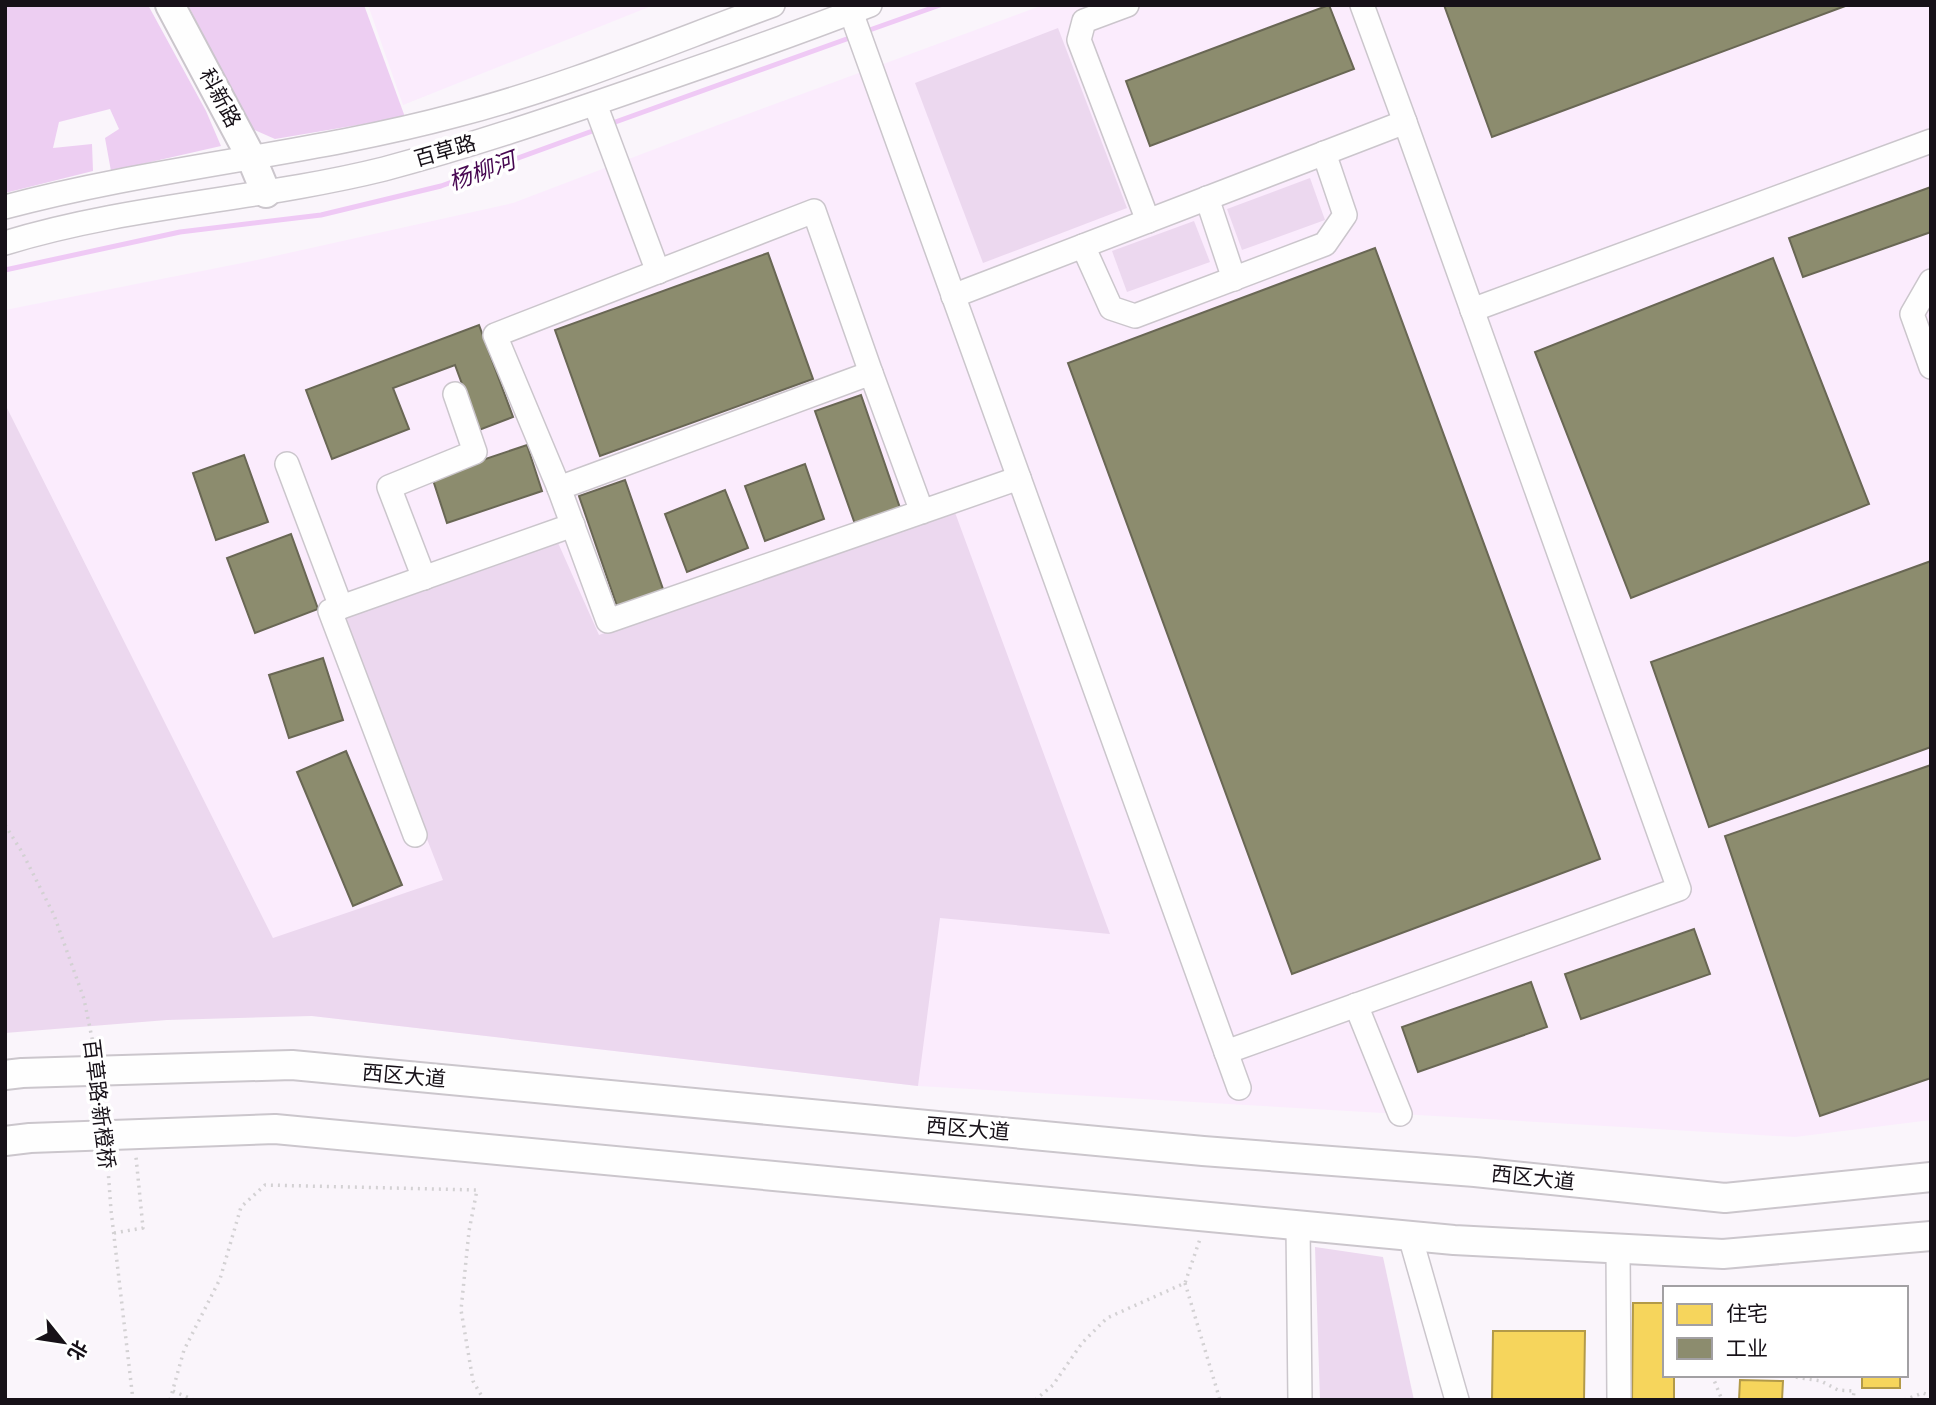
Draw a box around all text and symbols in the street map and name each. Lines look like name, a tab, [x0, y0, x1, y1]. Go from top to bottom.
street label: 科新路	[193, 63, 248, 132]
street label: 百草路	[411, 128, 479, 173]
water label: 杨柳河	[444, 143, 524, 198]
street label: 百草路·新橙桥	[77, 1037, 122, 1170]
street label: 西区大道	[361, 1057, 447, 1094]
street label: 西区大道	[925, 1110, 1011, 1147]
street label: 西区大道	[1490, 1159, 1576, 1196]
legend	[1663, 1286, 1908, 1377]
text: 住宅	[1726, 1299, 1768, 1328]
north arrow	[28, 1307, 98, 1377]
text: 工业	[1726, 1334, 1768, 1363]
text: 北	[61, 1335, 94, 1365]

